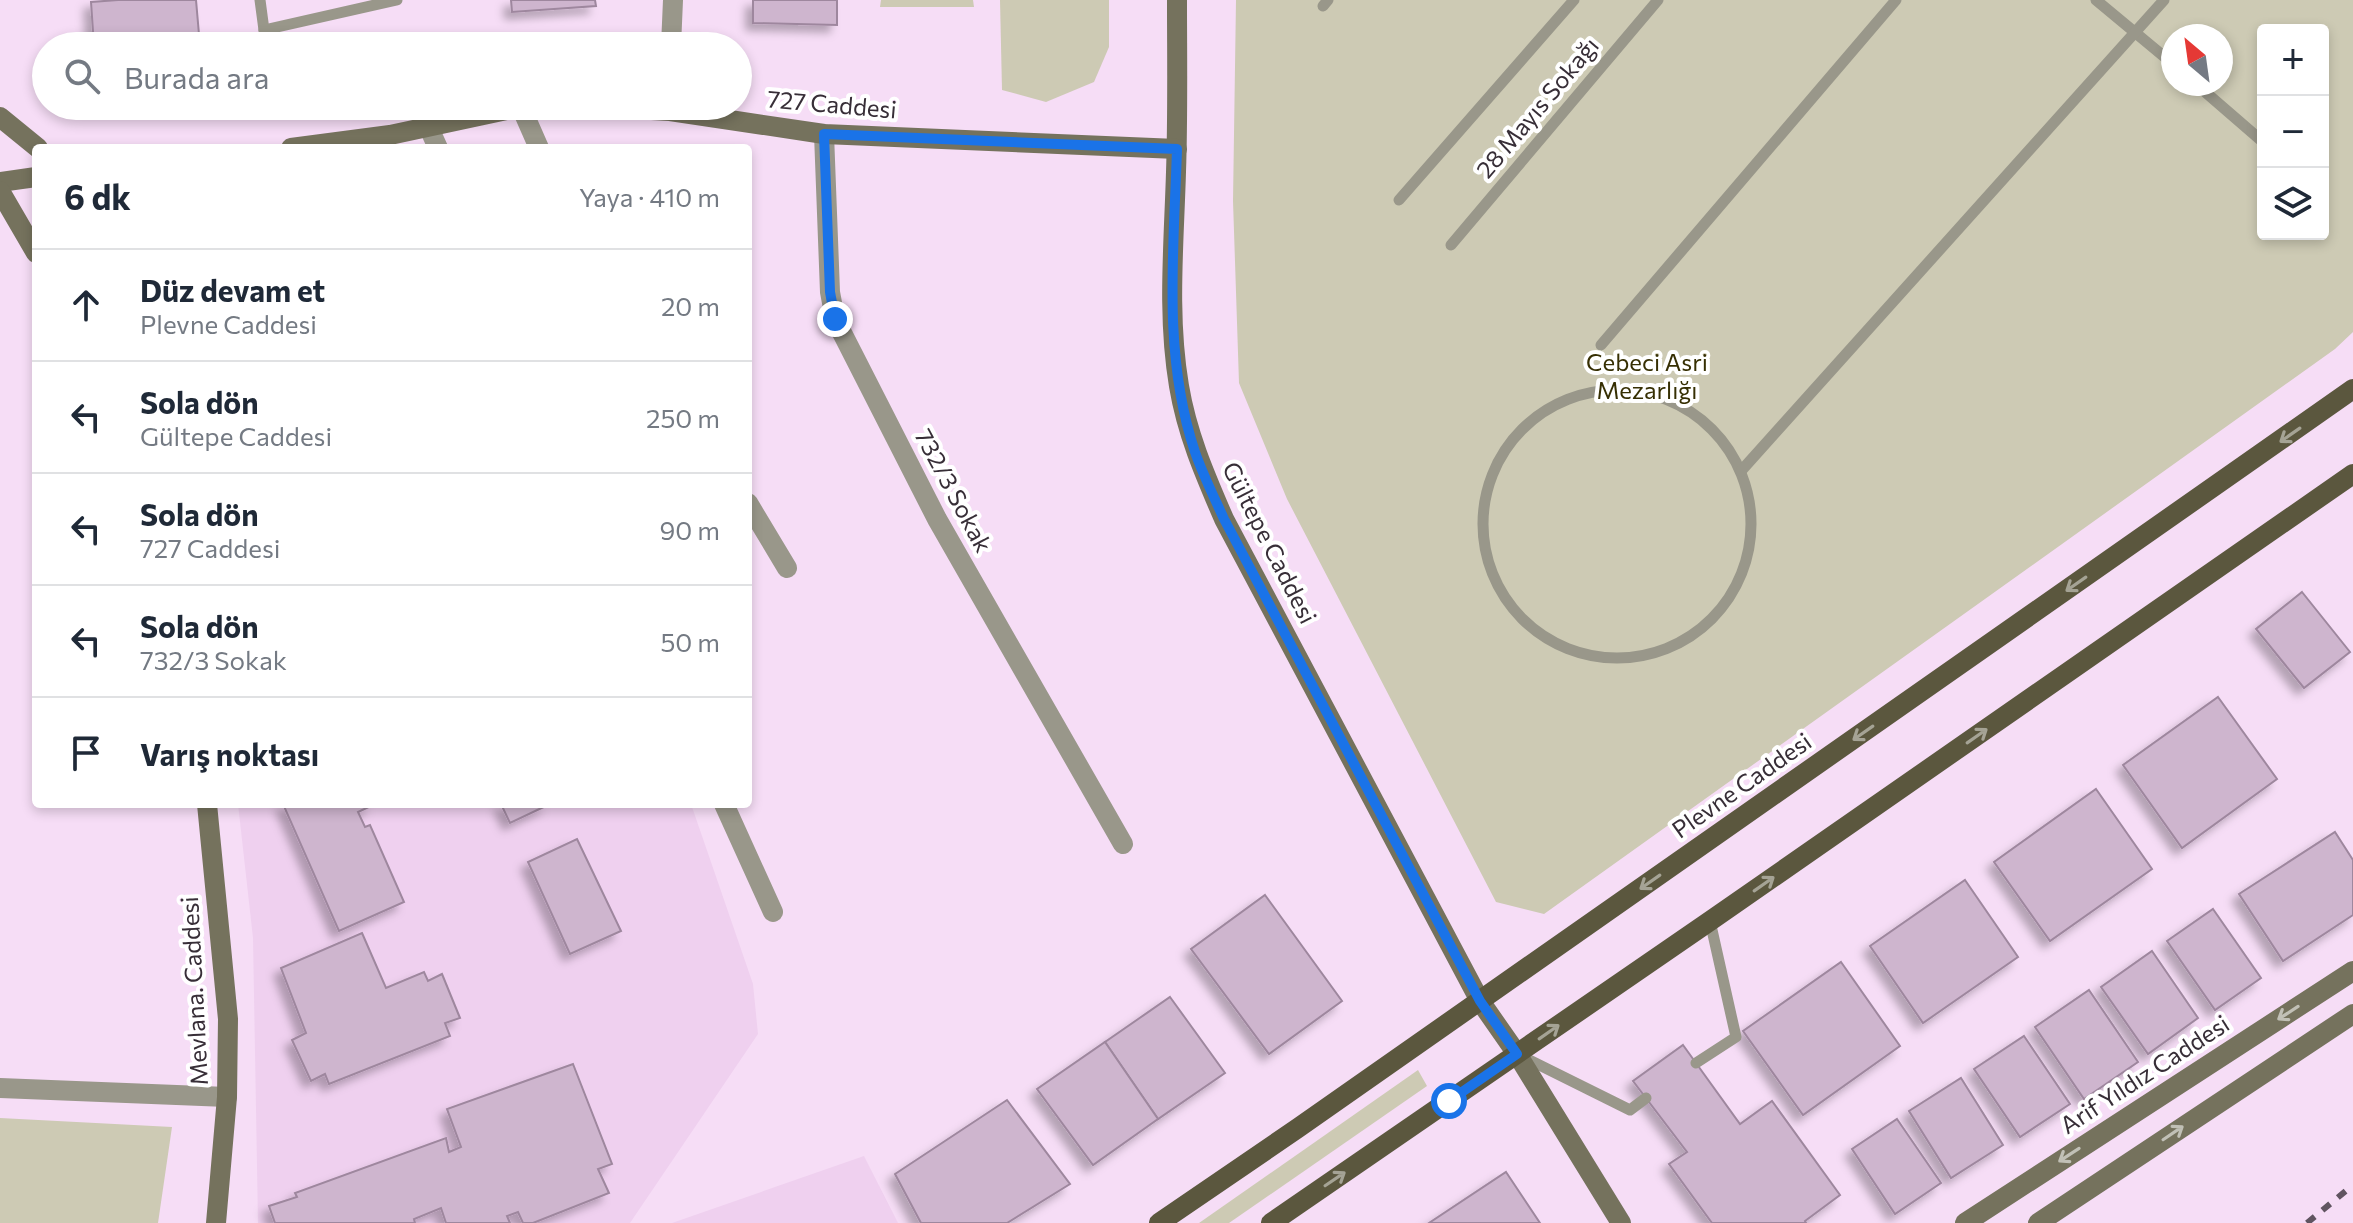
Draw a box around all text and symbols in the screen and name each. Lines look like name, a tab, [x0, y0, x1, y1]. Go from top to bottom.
north arrow	[2161, 24, 2233, 96]
map controls	[2257, 24, 2329, 240]
button: +	[2257, 24, 2329, 96]
street label: 28 Mayıs Sokağı	[1470, 31, 1604, 183]
search box	[32, 32, 752, 120]
icon: search	[60, 54, 104, 98]
text: Burada ara	[124, 58, 269, 95]
street label: 727 Caddesi	[766, 83, 898, 124]
button: −	[2257, 96, 2329, 168]
button: layers	[2257, 168, 2329, 240]
text: 6 dk	[64, 175, 131, 217]
text: Yaya · 410 m	[579, 181, 720, 212]
text: Düz devam et	[140, 271, 325, 308]
icon: ahead	[64, 283, 108, 327]
text: 20 m	[661, 290, 720, 321]
route end	[817, 301, 853, 337]
text: Plevne Caddesi	[140, 308, 317, 339]
park label: Cebeci Asri Mezarlığı	[1586, 347, 1708, 404]
text: Sola dön	[140, 383, 259, 420]
icon: left	[64, 395, 108, 439]
text: 250 m	[646, 402, 720, 433]
text: Gültepe Caddesi	[140, 420, 332, 451]
street label: 732/3 Sokak	[910, 424, 999, 557]
one-way arrow	[2279, 427, 2301, 443]
street label: Gültepe Caddesi	[1217, 457, 1324, 628]
text: Sola dön	[140, 495, 259, 532]
icon: left	[64, 507, 108, 551]
text: 90 m	[660, 514, 720, 545]
text: 727 Caddesi	[140, 532, 280, 563]
one-way arrow	[2066, 576, 2088, 592]
text: Sola dön	[140, 607, 259, 644]
icon: left	[64, 619, 108, 663]
text: 50 m	[660, 626, 720, 657]
text: 732/3 Sokak	[140, 644, 287, 675]
one-way arrow	[1853, 725, 1875, 741]
street label: Plevne Caddesi	[1666, 726, 1816, 843]
one-way arrow	[1966, 728, 1988, 744]
icon: arrive	[64, 731, 108, 775]
text: Varış noktası	[140, 735, 319, 772]
one-way arrow	[1640, 874, 1662, 890]
one-way arrow	[1752, 876, 1774, 892]
street label: Mevlana. Caddesi	[174, 896, 213, 1086]
one-way arrow	[2277, 1005, 2299, 1022]
street label: Arif Yıldız Caddesi	[2054, 1008, 2234, 1139]
one-way arrow	[1538, 1024, 1560, 1040]
route start	[1431, 1083, 1467, 1119]
one-way arrow	[2162, 1125, 2184, 1142]
one-way arrow	[2059, 1147, 2081, 1163]
one-way arrow	[1324, 1171, 1346, 1187]

